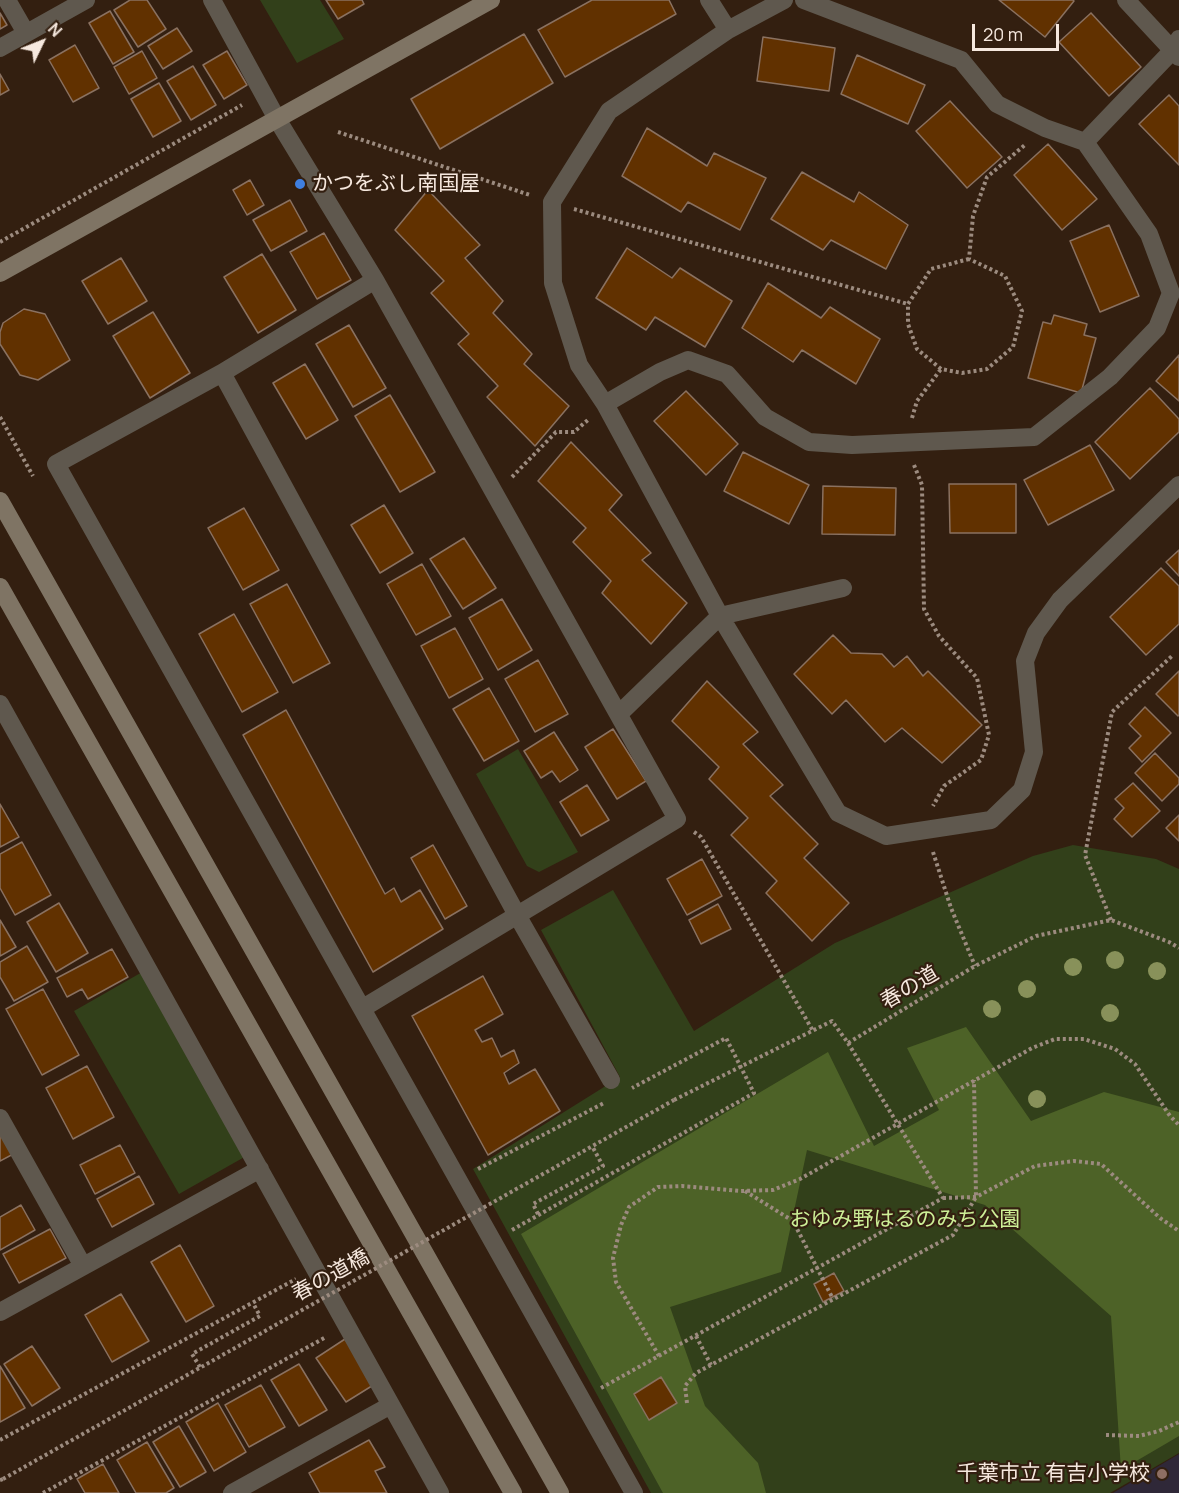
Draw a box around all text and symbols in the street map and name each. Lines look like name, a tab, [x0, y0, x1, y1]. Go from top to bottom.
north arrow	[12, 12, 72, 72]
scale bar	[975, 12, 1062, 50]
text: N	[43, 18, 67, 41]
text: 20 m	[983, 22, 1023, 46]
place label: かつをぶし南国屋	[312, 171, 480, 197]
marker: かつをぶし南国屋	[293, 177, 307, 191]
street label: 春の道	[877, 961, 943, 1015]
park label: おゆみ野はるのみち公園	[790, 1207, 1020, 1233]
street label: 春の道橋	[288, 1245, 374, 1307]
place label: 千葉市立 有吉小学校	[957, 1461, 1150, 1487]
marker: 千葉市立 有吉小学校	[1155, 1467, 1169, 1481]

